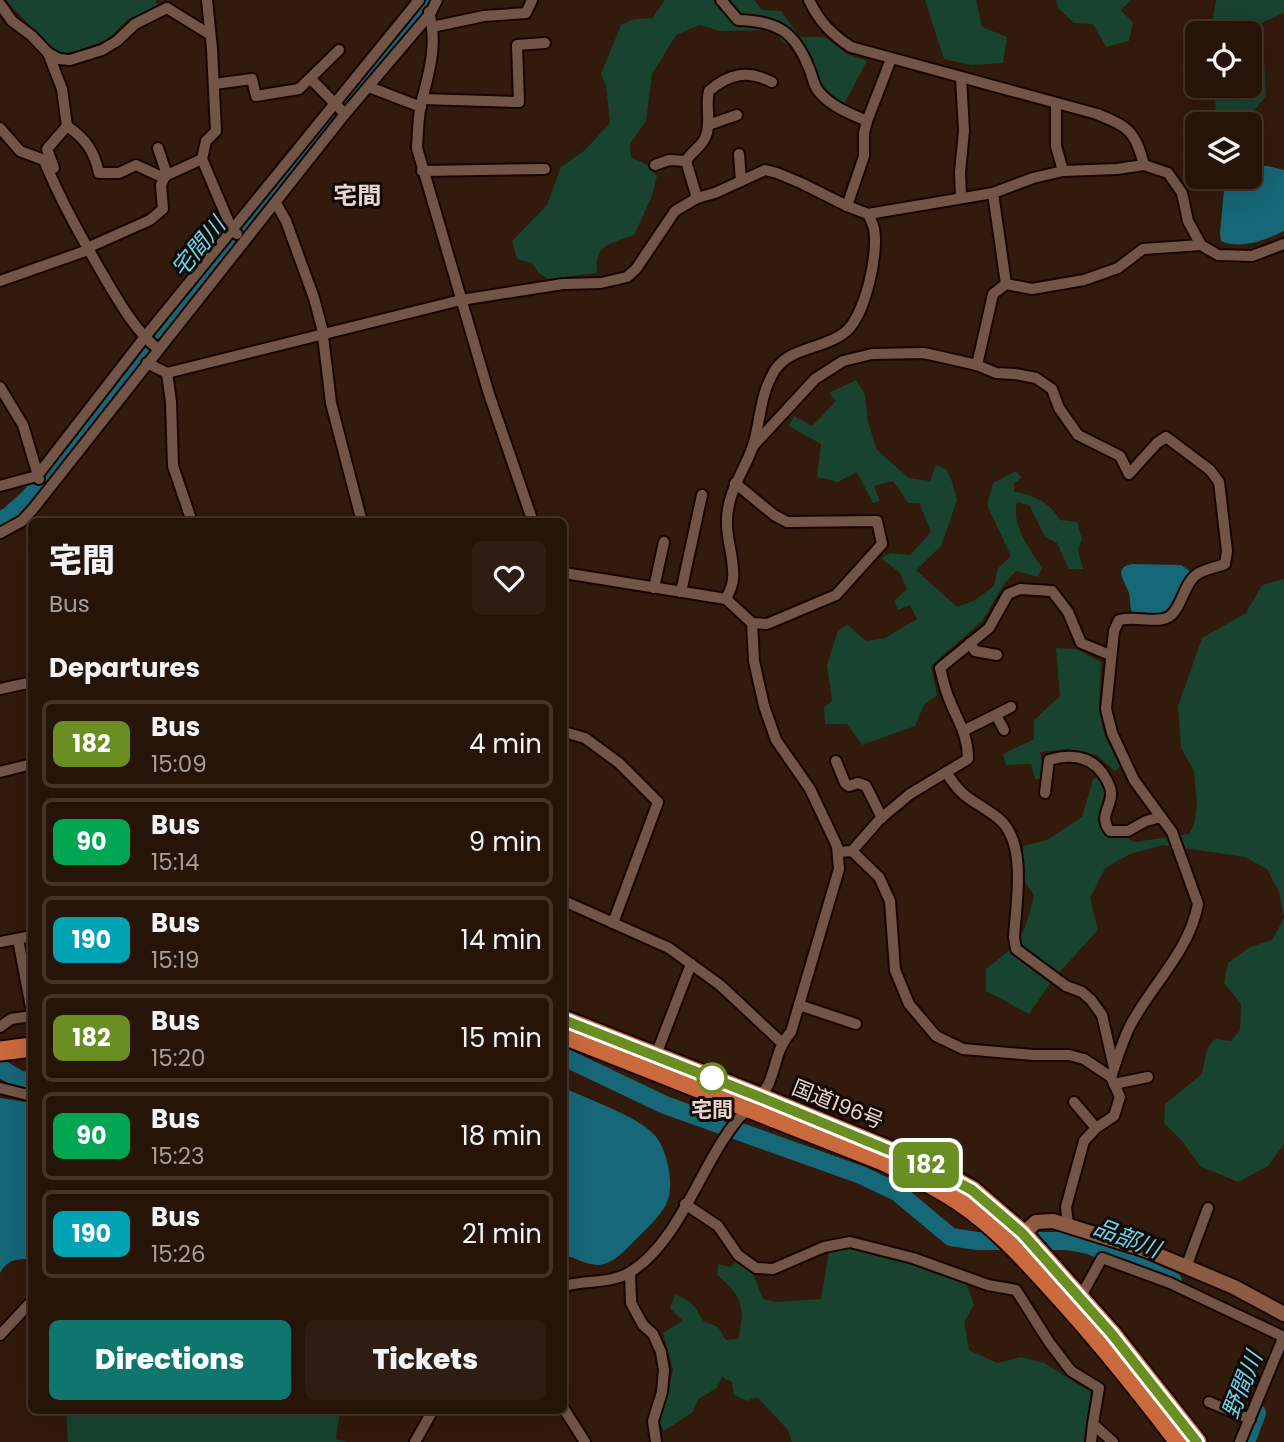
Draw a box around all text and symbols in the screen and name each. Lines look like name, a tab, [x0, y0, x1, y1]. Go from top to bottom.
map controls	[1185, 21, 1262, 189]
button: locate	[1185, 21, 1262, 98]
button: layers	[1185, 112, 1262, 189]
district label: 宅間	[333, 179, 381, 212]
water label: 宅間川	[164, 208, 234, 284]
text: 宅間	[49, 537, 115, 584]
button: heart	[472, 541, 546, 615]
text: Bus	[49, 588, 90, 620]
text: Departures	[49, 650, 200, 686]
text: Bus	[151, 709, 200, 745]
text: 4 min	[469, 726, 542, 762]
text: 182	[72, 727, 111, 760]
text: 15:09	[151, 748, 207, 780]
text: Bus	[151, 807, 200, 843]
text: 9 min	[469, 824, 542, 860]
text: 90	[76, 825, 107, 858]
text: 15:14	[151, 846, 200, 878]
text: Bus	[151, 905, 200, 941]
text: 14 min	[461, 922, 542, 958]
text: 190	[72, 923, 111, 956]
text: 15:19	[151, 944, 200, 976]
text: Bus	[151, 1003, 200, 1039]
text: 15 min	[461, 1020, 542, 1056]
text: 182	[72, 1021, 111, 1054]
text: 15:20	[151, 1042, 205, 1074]
marker: 宅間	[697, 1063, 727, 1093]
street label: 国道196号	[788, 1073, 888, 1135]
place label: 宅間	[691, 1095, 733, 1124]
text: Bus	[151, 1101, 200, 1137]
text: 18 min	[461, 1118, 542, 1154]
text: 90	[76, 1119, 107, 1152]
text: 15:23	[151, 1140, 204, 1172]
line badge: 182	[886, 1142, 966, 1188]
text: 182	[907, 1148, 945, 1181]
text: Bus	[151, 1199, 200, 1235]
water label: 品部川	[1089, 1211, 1168, 1266]
text: 21 min	[462, 1216, 542, 1252]
text: 190	[72, 1217, 111, 1250]
text: 15:26	[151, 1238, 206, 1270]
button: Directions	[49, 1320, 291, 1400]
button: Tickets	[305, 1320, 546, 1400]
water label: 野間川	[1214, 1344, 1271, 1423]

